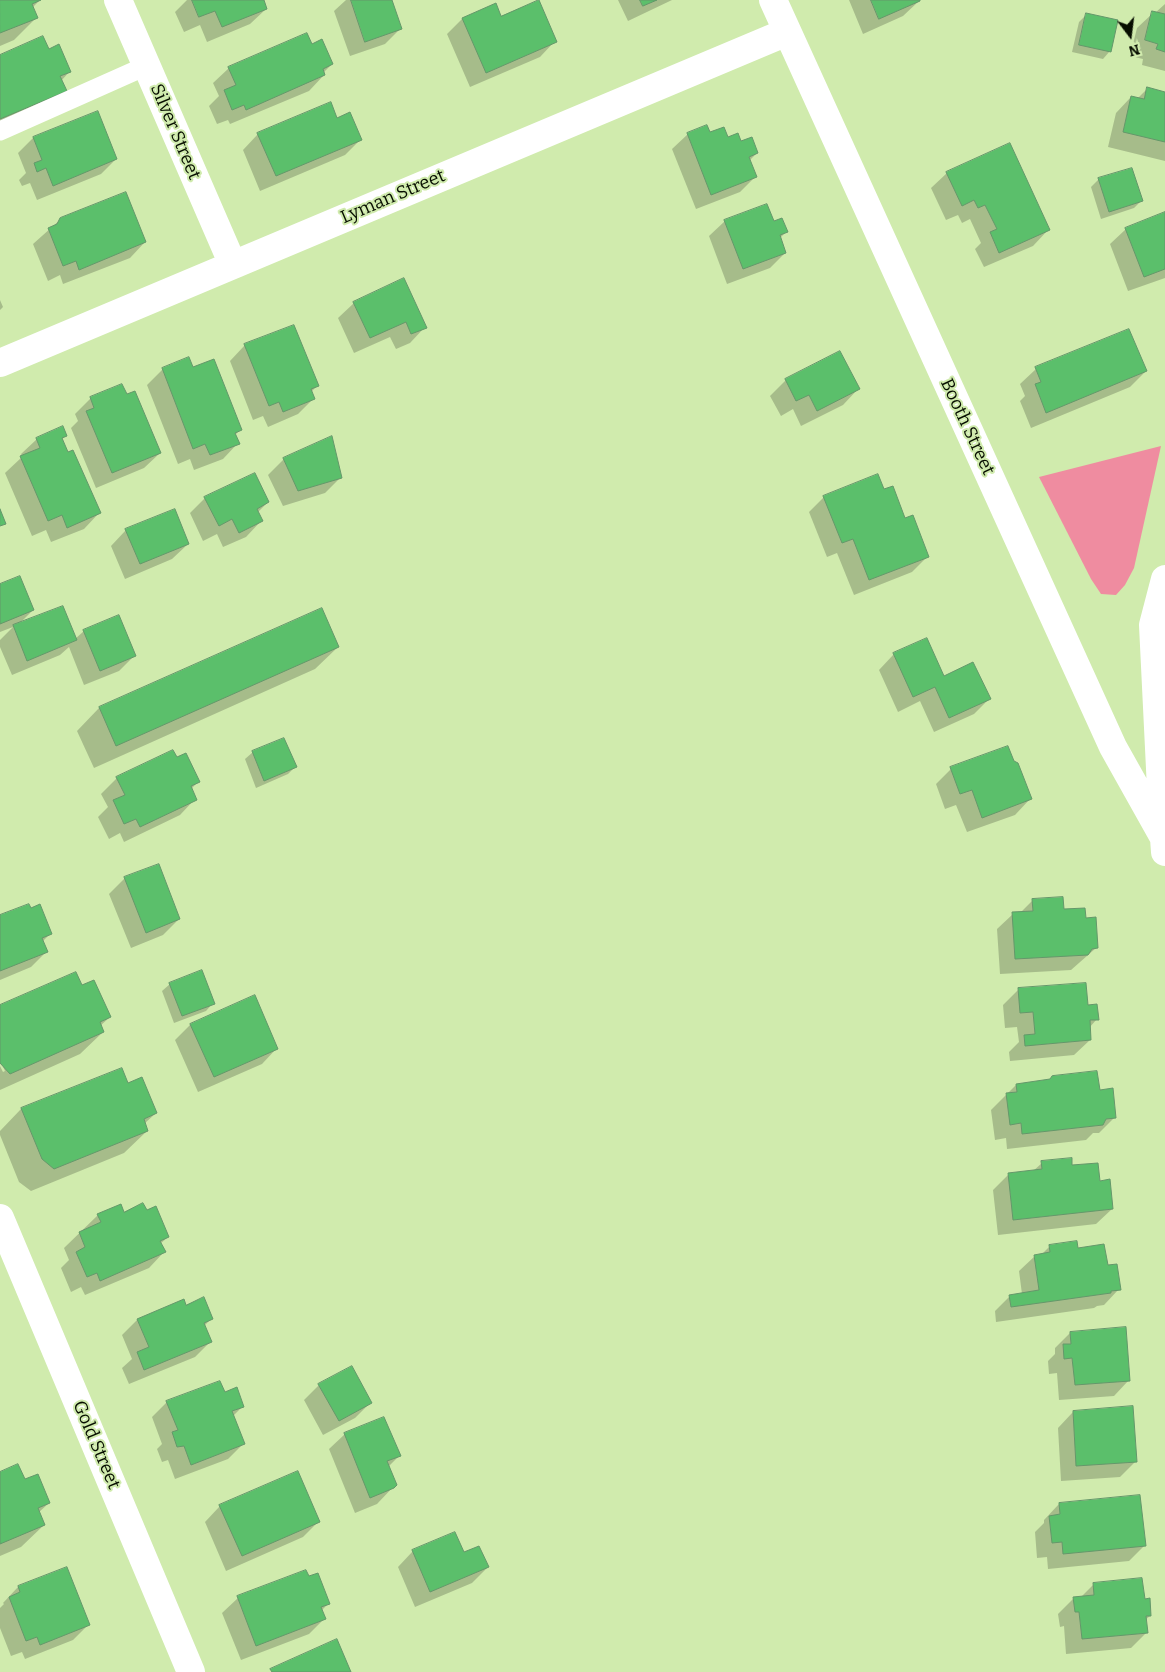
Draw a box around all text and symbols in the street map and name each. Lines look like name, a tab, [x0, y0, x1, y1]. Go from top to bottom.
north arrow	[1105, 10, 1155, 60]
text: N	[1127, 40, 1141, 60]
street label: Silver Street	[145, 81, 205, 183]
street label: Lyman Street	[338, 165, 448, 229]
street label: Booth Street	[935, 375, 999, 479]
street label: Gold Street	[68, 1398, 124, 1492]

